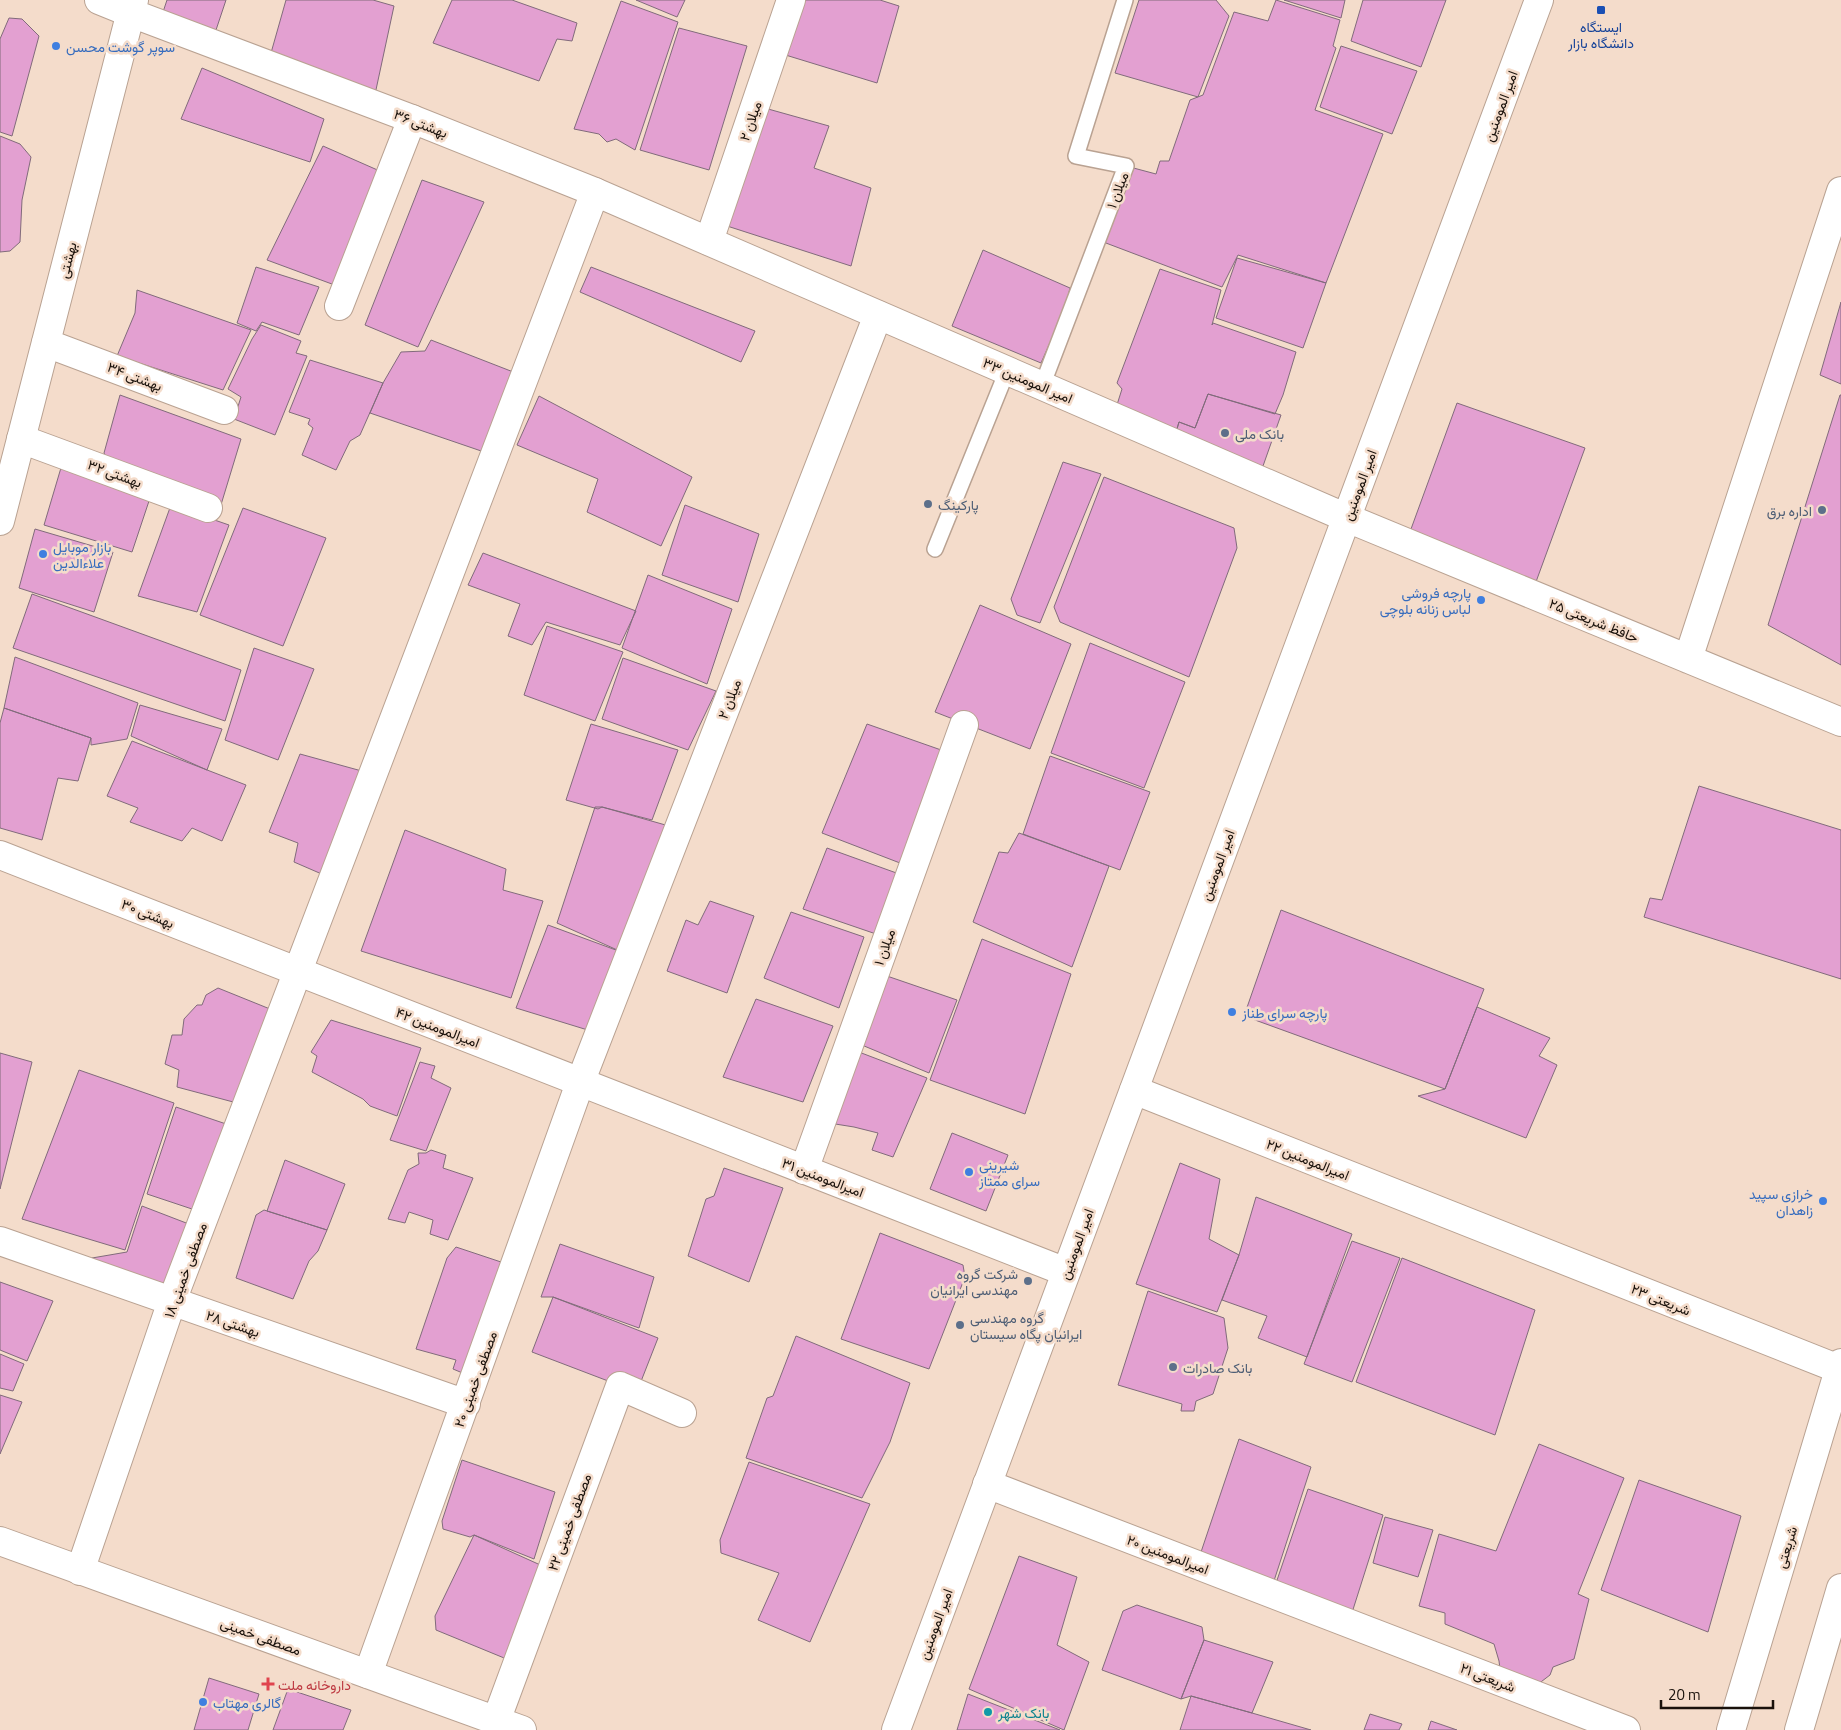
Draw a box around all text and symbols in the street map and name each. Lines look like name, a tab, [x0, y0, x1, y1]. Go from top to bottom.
marker: ایستگاه دانشگاه بازار	[1595, 4, 1607, 16]
place label: ایستگاه دانشگاه بازار	[1567, 16, 1634, 53]
place label: سوپر گوشت محسن	[66, 36, 175, 57]
marker: سوپر گوشت محسن	[50, 40, 62, 52]
street label: امیر المومنین	[1477, 68, 1523, 144]
street label: میلان ۲	[733, 98, 767, 144]
street label: بهشتی ۳۶	[391, 103, 451, 143]
street label: میلان ۱	[1100, 169, 1134, 211]
street label: بهشتی	[52, 239, 82, 281]
street label: امیر المومنین ۳۳	[980, 352, 1076, 408]
street label: بهشتی ۳۴	[104, 356, 166, 396]
place label: بانک ملی	[1235, 423, 1284, 444]
marker: بانک ملی	[1219, 427, 1231, 439]
street label: امیر المومنین	[1336, 447, 1382, 523]
street label: بهشتی ۳۲	[85, 453, 145, 493]
place label: پارکینگ	[938, 494, 979, 515]
marker: پارکینگ	[922, 498, 934, 510]
place label: اداره برق	[1767, 500, 1812, 521]
marker: اداره برق	[1816, 504, 1828, 516]
place label: بازار موبایل علاءالدین	[53, 536, 111, 573]
marker: بازار موبایل علاءالدین	[37, 548, 49, 560]
place label: پارچه فروشی لباس زنانه بلوچی	[1380, 582, 1471, 619]
street label: حافظ شریعتی ۲۵	[1546, 593, 1642, 647]
marker: پارچه فروشی لباس زنانه بلوچی	[1475, 594, 1487, 606]
street label: میلان ۲	[712, 676, 746, 722]
street label: امیر المومنین	[1194, 827, 1240, 903]
street label: بهشتی ۳۰	[118, 893, 178, 933]
street label: میلان ۱	[868, 926, 900, 968]
street label: امیرالمومنین ۴۲	[393, 1001, 483, 1053]
place label: پارچه سرای طناز	[1241, 1002, 1327, 1023]
marker: پارچه سرای طناز	[1226, 1006, 1238, 1018]
street label: امیرالمومنین ۲۲	[1263, 1133, 1353, 1185]
street label: امیرالمومنین ۳۱	[779, 1152, 867, 1202]
place label: شیرینی سرای ممتاز	[978, 1154, 1040, 1191]
marker: شیرینی سرای ممتاز	[963, 1166, 975, 1178]
place label: خرازی سپید زاهدان	[1749, 1183, 1813, 1220]
marker: خرازی سپید زاهدان	[1817, 1195, 1829, 1207]
street label: امیر المومنین	[1053, 1206, 1099, 1282]
street label: مصطفی خمینی ۱۸	[158, 1220, 212, 1320]
place label: شرکت گروه مهندسی ایرانیان	[930, 1263, 1018, 1300]
marker: شرکت گروه مهندسی ایرانیان	[1022, 1275, 1034, 1287]
street label: شریعتی ۲۳	[1628, 1278, 1694, 1320]
street label: بهشتی ۲۸	[203, 1304, 263, 1342]
place label: گروه مهندسی ایرانیان پگاه سیستان	[970, 1307, 1082, 1344]
marker: گروه مهندسی ایرانیان پگاه سیستان	[954, 1319, 966, 1331]
street label: مصطفی خمینی ۲۰	[448, 1328, 502, 1430]
place label: بانک صادرات	[1183, 1357, 1252, 1378]
marker: بانک صادرات	[1167, 1361, 1179, 1373]
street label: مصطفی خمینی ۲۲	[542, 1470, 596, 1574]
street label: شریعتی	[1770, 1523, 1802, 1571]
street label: امیرالمومنین ۲۰	[1124, 1529, 1212, 1579]
street label: امیر المومنین	[912, 1586, 958, 1662]
street label: مصطفی خمینی	[218, 1612, 304, 1660]
street label: شریعتی ۲۱	[1457, 1657, 1519, 1697]
place label: داروخانه ملت	[278, 1674, 351, 1695]
marker: داروخانه ملت	[262, 1678, 274, 1690]
scale bar	[1661, 1678, 1774, 1710]
text: 20 m	[1668, 1683, 1701, 1706]
place label: گالری مهتاب	[213, 1692, 281, 1713]
marker: گالری مهتاب	[197, 1696, 209, 1708]
place label: بانک شهر	[997, 1702, 1049, 1723]
marker: بانک شهر	[982, 1706, 994, 1718]

